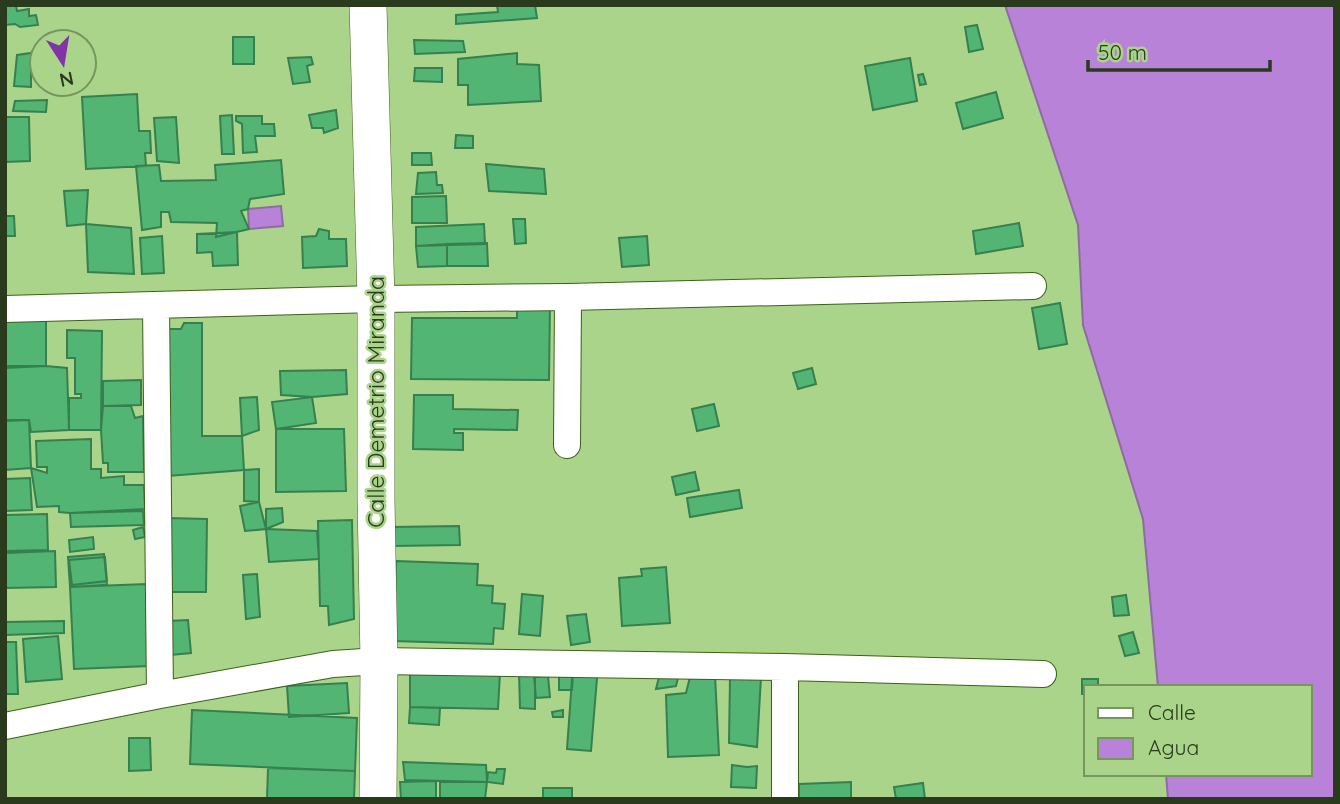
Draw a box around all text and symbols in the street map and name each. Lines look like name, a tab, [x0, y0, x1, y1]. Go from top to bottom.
north arrow	[28, 28, 98, 98]
scale bar	[1088, 28, 1270, 72]
text: 50 m	[1098, 39, 1147, 65]
text: N	[57, 66, 76, 93]
street label: Calle Demetrio Miranda	[361, 276, 390, 528]
legend	[1084, 685, 1312, 776]
text: Calle	[1148, 699, 1196, 725]
text: Agua	[1148, 734, 1199, 760]

